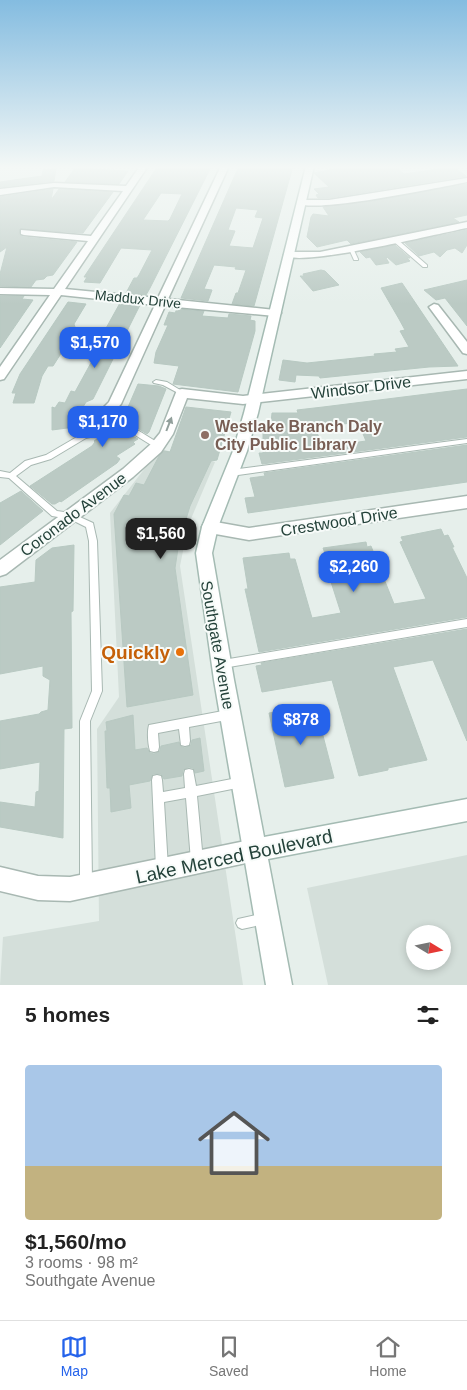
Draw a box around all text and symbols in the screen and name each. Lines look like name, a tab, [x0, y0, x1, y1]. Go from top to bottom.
street label: Maddux Drive	[94, 287, 182, 311]
pin: $1,570	[54, 326, 136, 369]
text: $1,570	[71, 334, 119, 351]
street label: Windsor Drive	[310, 373, 412, 402]
pin: $1,170	[62, 406, 144, 448]
text: $1,170	[79, 413, 127, 430]
one-way arrow	[166, 417, 174, 432]
place label: Westlake Branch Daly City Public Library	[215, 418, 382, 453]
marker: Westlake Branch Daly City Public Library	[199, 429, 211, 441]
street label: Coronado Avenue	[17, 469, 130, 560]
street label: Crestwood Drive	[279, 504, 399, 539]
pin: $1,560	[120, 518, 202, 560]
text: $1,560	[137, 525, 185, 542]
pin: $2,260	[313, 550, 395, 593]
text: $2,260	[330, 558, 378, 575]
street label: Southgate Avenue	[198, 579, 237, 711]
place label: Quickly	[101, 642, 170, 663]
marker: Quickly	[174, 646, 186, 658]
pin: $878	[271, 704, 331, 746]
text: $878	[283, 711, 319, 728]
street label: Lake Merced Boulevard	[134, 825, 334, 888]
north arrow	[406, 925, 451, 970]
map controls	[406, 925, 451, 970]
icon: filters	[414, 1001, 442, 1029]
text: 5 homes	[25, 1003, 110, 1026]
icon: home	[189, 1098, 279, 1188]
text: $1,560/mo	[25, 1230, 127, 1253]
text: 3 rooms · 98 m²	[25, 1254, 138, 1271]
text: Southgate Avenue	[25, 1272, 156, 1289]
tab: Map	[60, 1333, 88, 1379]
tab: Saved	[209, 1333, 249, 1379]
tab: Home	[369, 1333, 407, 1379]

